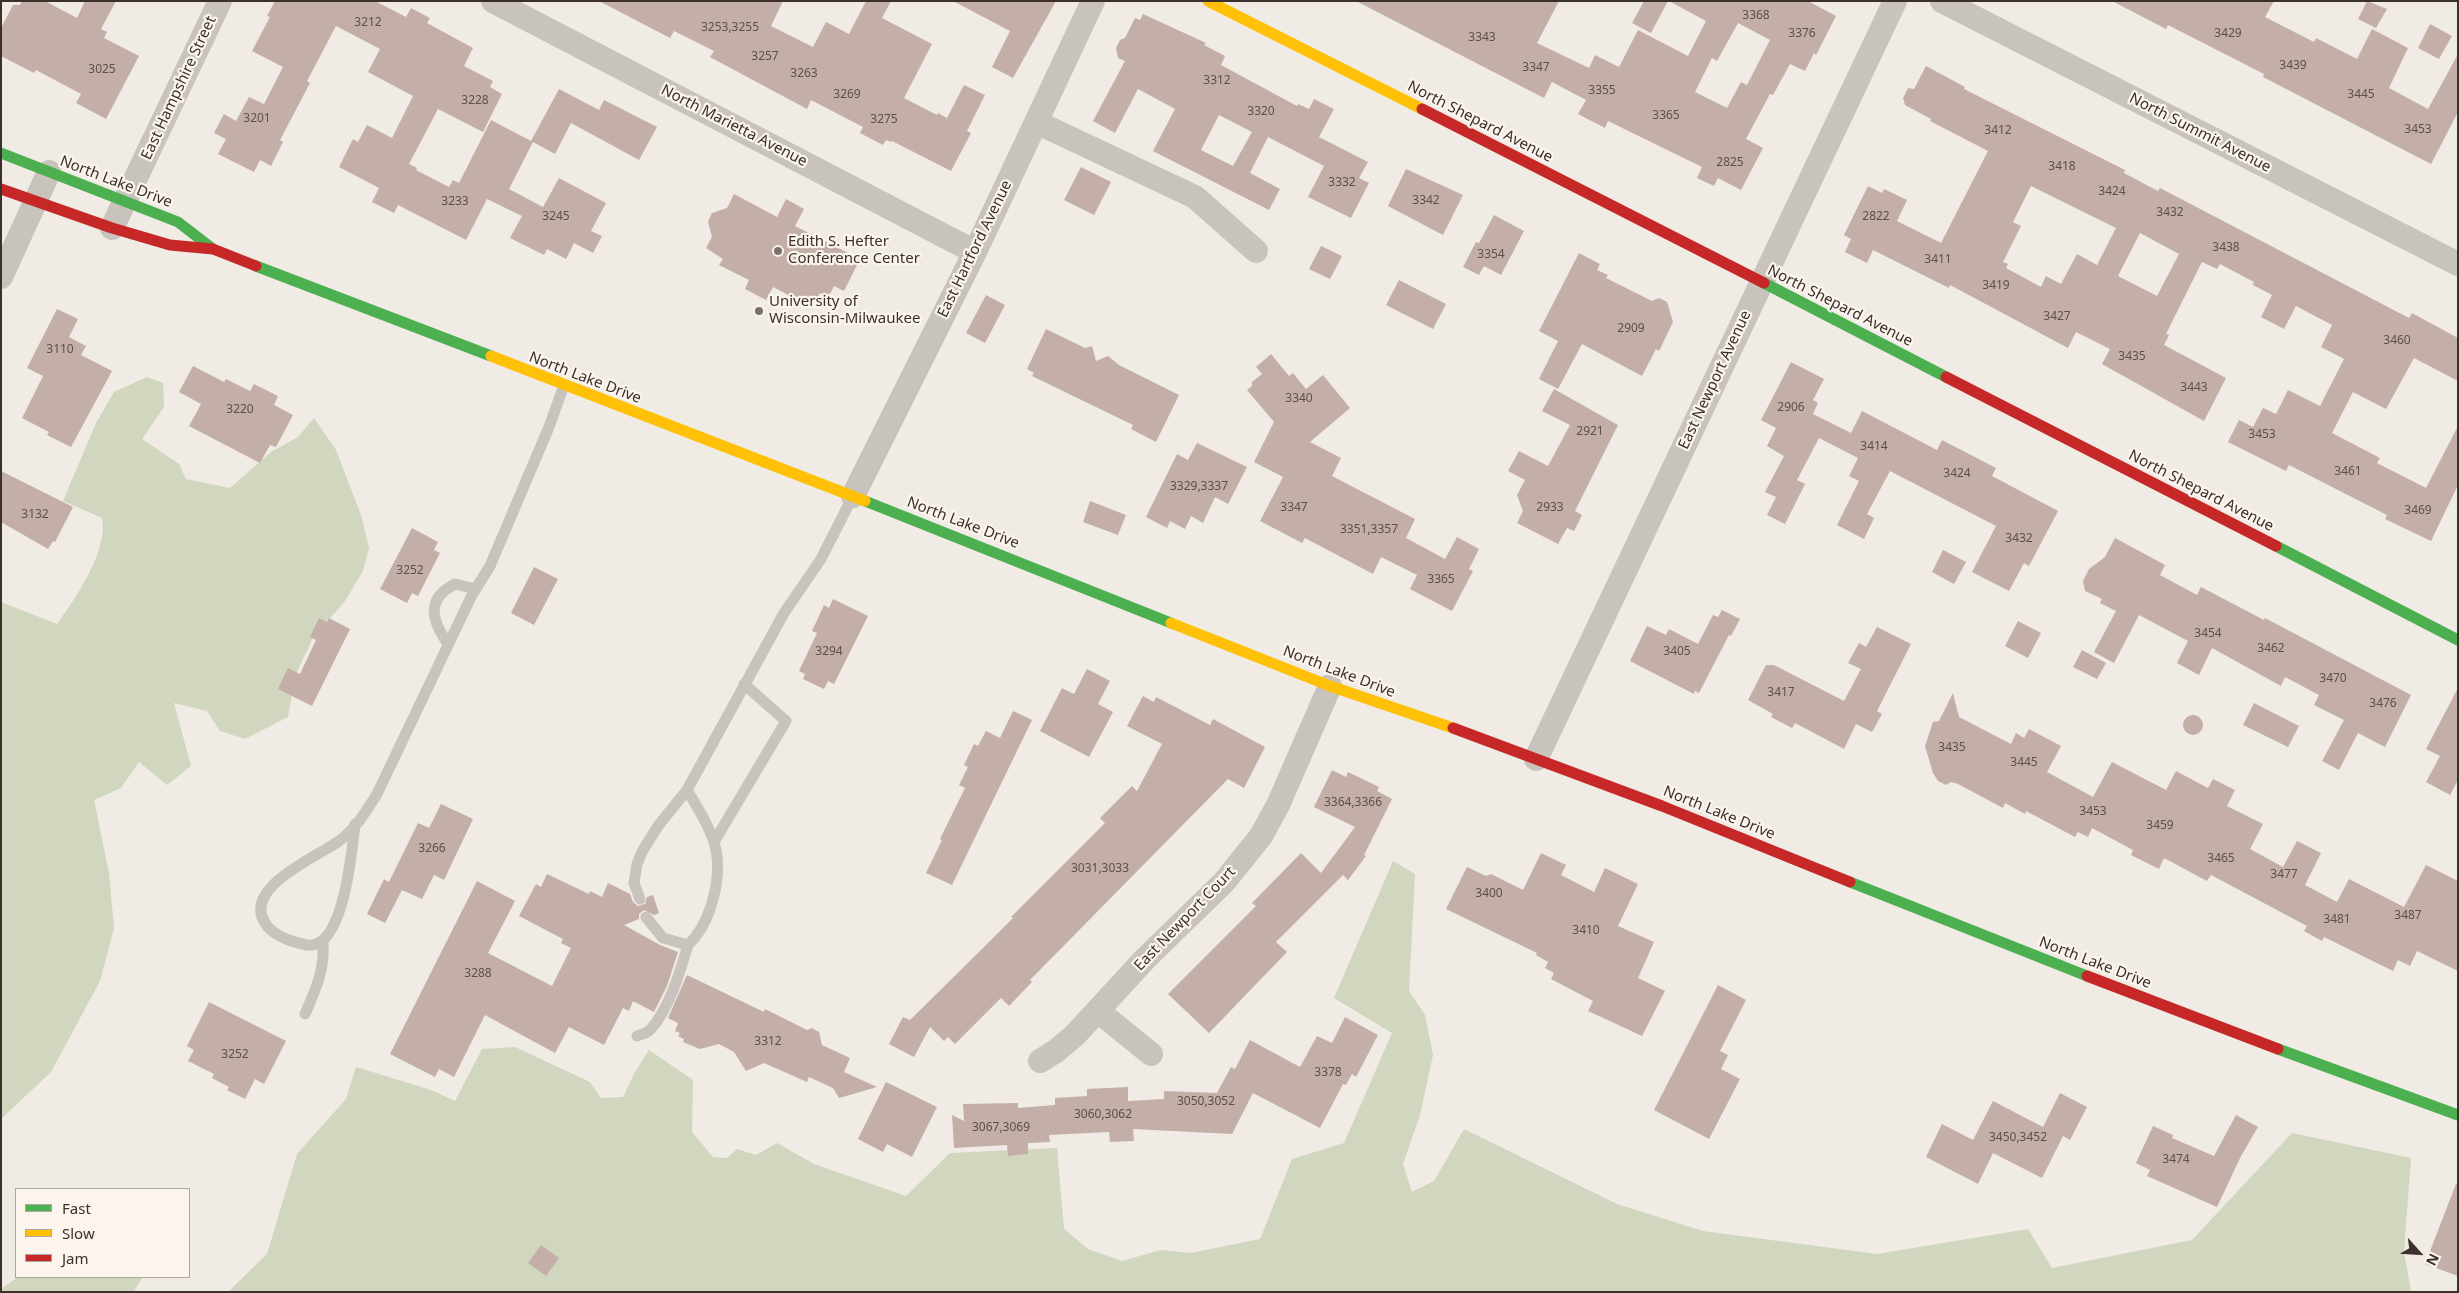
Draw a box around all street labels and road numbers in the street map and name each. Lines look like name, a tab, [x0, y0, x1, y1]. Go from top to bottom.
street label: East Hampshire Street	[138, 13, 220, 163]
street label: North Shepard Avenue	[1404, 78, 1556, 166]
street label: North Marietta Avenue	[658, 81, 810, 171]
street label: North Summit Avenue	[2126, 89, 2274, 177]
street label: North Lake Drive	[57, 152, 175, 212]
street label: East Hartford Avenue	[934, 178, 1016, 320]
street label: North Shepard Avenue	[1764, 262, 1916, 350]
street label: East Newport Avenue	[1675, 308, 1755, 452]
street label: North Lake Drive	[526, 348, 644, 408]
street label: North Shepard Avenue	[2125, 447, 2277, 535]
street label: North Lake Drive	[904, 493, 1022, 553]
street label: North Lake Drive	[1280, 642, 1398, 702]
street label: North Lake Drive	[1660, 782, 1778, 844]
street label: East Newport Court	[1131, 863, 1239, 975]
street label: North Lake Drive	[2036, 933, 2154, 993]

